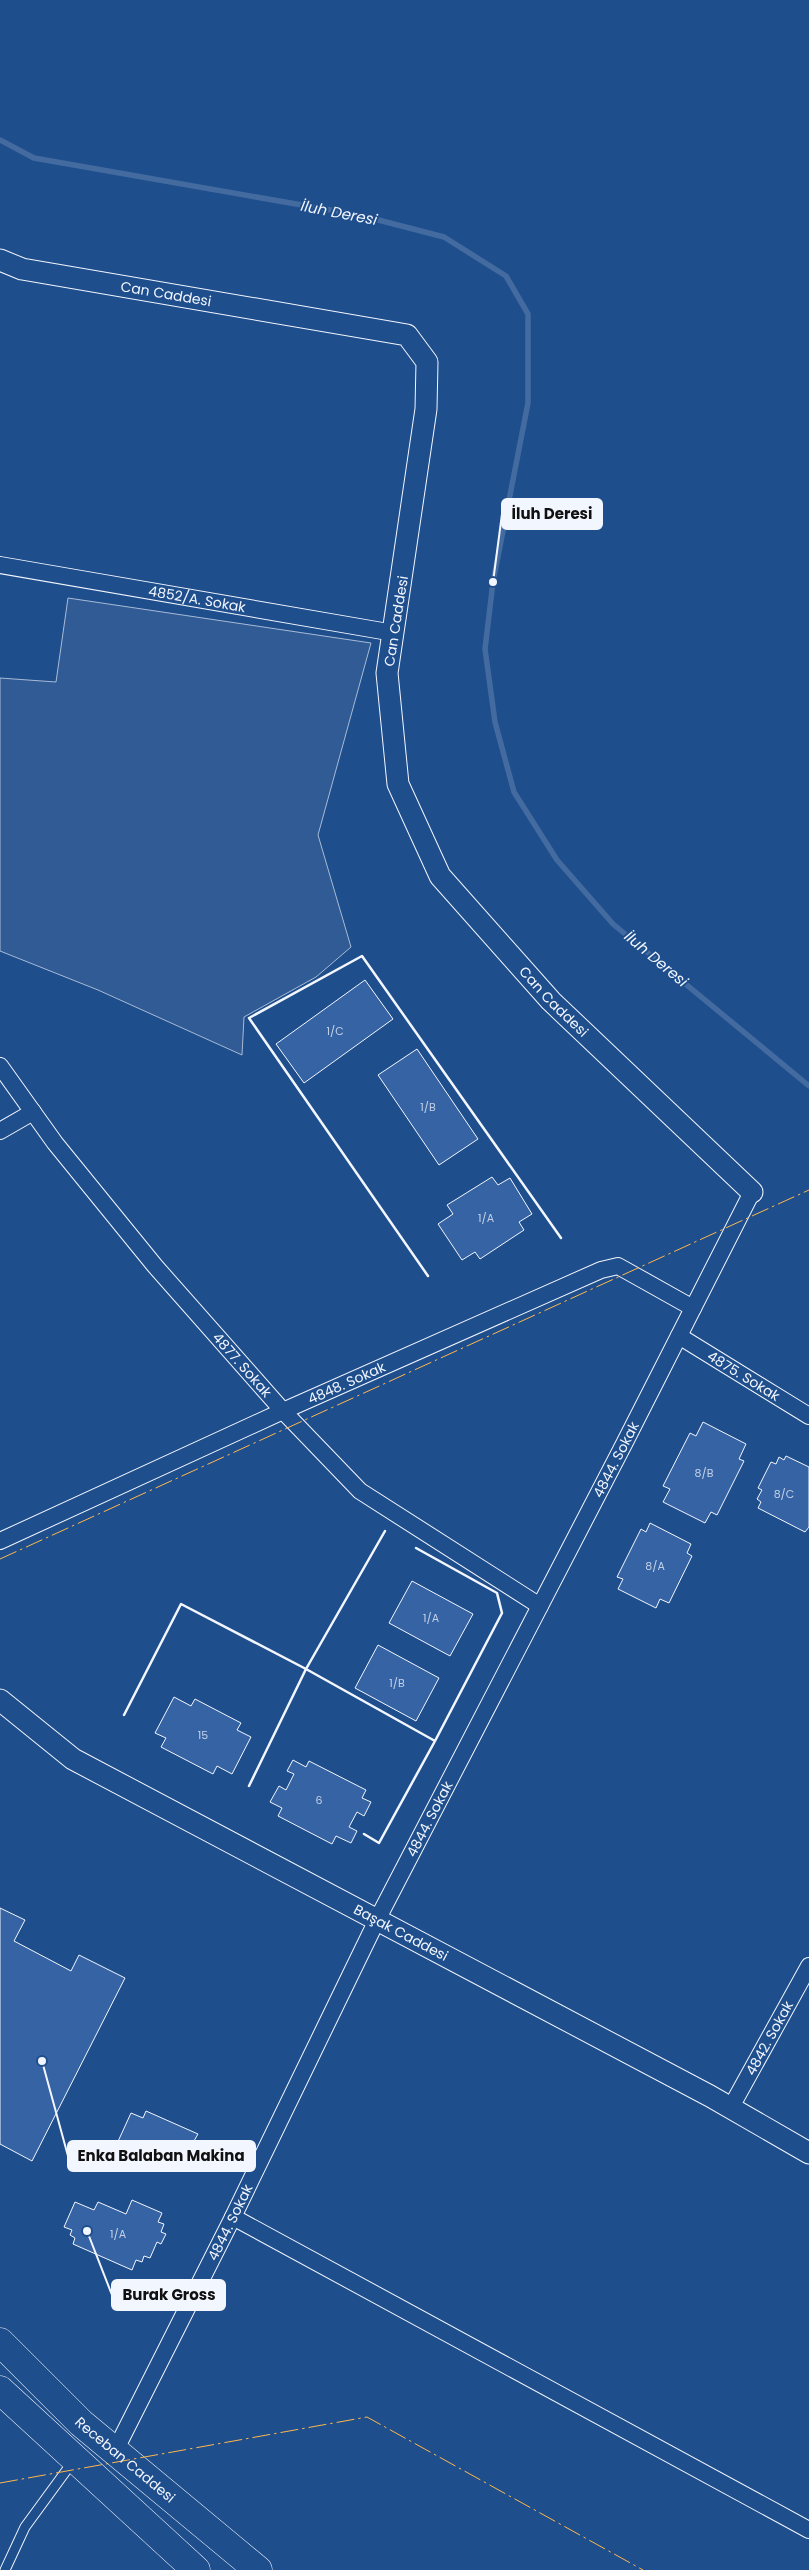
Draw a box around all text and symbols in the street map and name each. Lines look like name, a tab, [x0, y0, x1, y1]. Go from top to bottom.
water label: İluh Deresi	[299, 195, 379, 230]
street label: Can Caddesi	[119, 276, 213, 311]
callout: İluh Deresi	[502, 499, 602, 529]
text: İluh Deresi	[512, 503, 592, 524]
street label: Can Caddesi	[379, 574, 413, 668]
street label: 4852/A. Sokak	[147, 581, 248, 617]
water label: İluh Deresi	[620, 926, 693, 992]
street label: Can Caddesi	[515, 962, 593, 1041]
house number: 1/C	[326, 1023, 344, 1039]
house number: 1/B	[420, 1099, 436, 1115]
house number: 1/A	[478, 1210, 495, 1226]
street label: 4877. Sokak	[208, 1328, 277, 1402]
street label: 4875. Sokak	[704, 1346, 785, 1406]
street label: 4848. Sokak	[305, 1356, 389, 1409]
street label: 4844. Sokak	[588, 1417, 644, 1501]
house number: 8/B	[695, 1465, 714, 1481]
house number: 8/C	[774, 1486, 794, 1502]
house number: 8/A	[645, 1558, 665, 1574]
house number: 1/A	[423, 1610, 440, 1626]
house number: 1/B	[389, 1675, 405, 1691]
house number: 15	[198, 1727, 208, 1743]
street label: 4844. Sokak	[401, 1777, 458, 1860]
house number: 6	[316, 1792, 323, 1808]
street label: Başak Caddesi	[350, 1899, 452, 1966]
street label: 4842. Sokak	[741, 1997, 798, 2079]
callout: Enka Balaban Makina	[68, 2141, 255, 2171]
text: Enka Balaban Makina	[77, 2145, 245, 2166]
street label: 4844. Sokak	[203, 2180, 258, 2264]
house number: 1/A	[110, 2226, 127, 2242]
callout: Burak Gross	[112, 2280, 225, 2310]
text: Burak Gross	[122, 2284, 216, 2305]
street label: Receban Caddesi	[70, 2412, 180, 2507]

